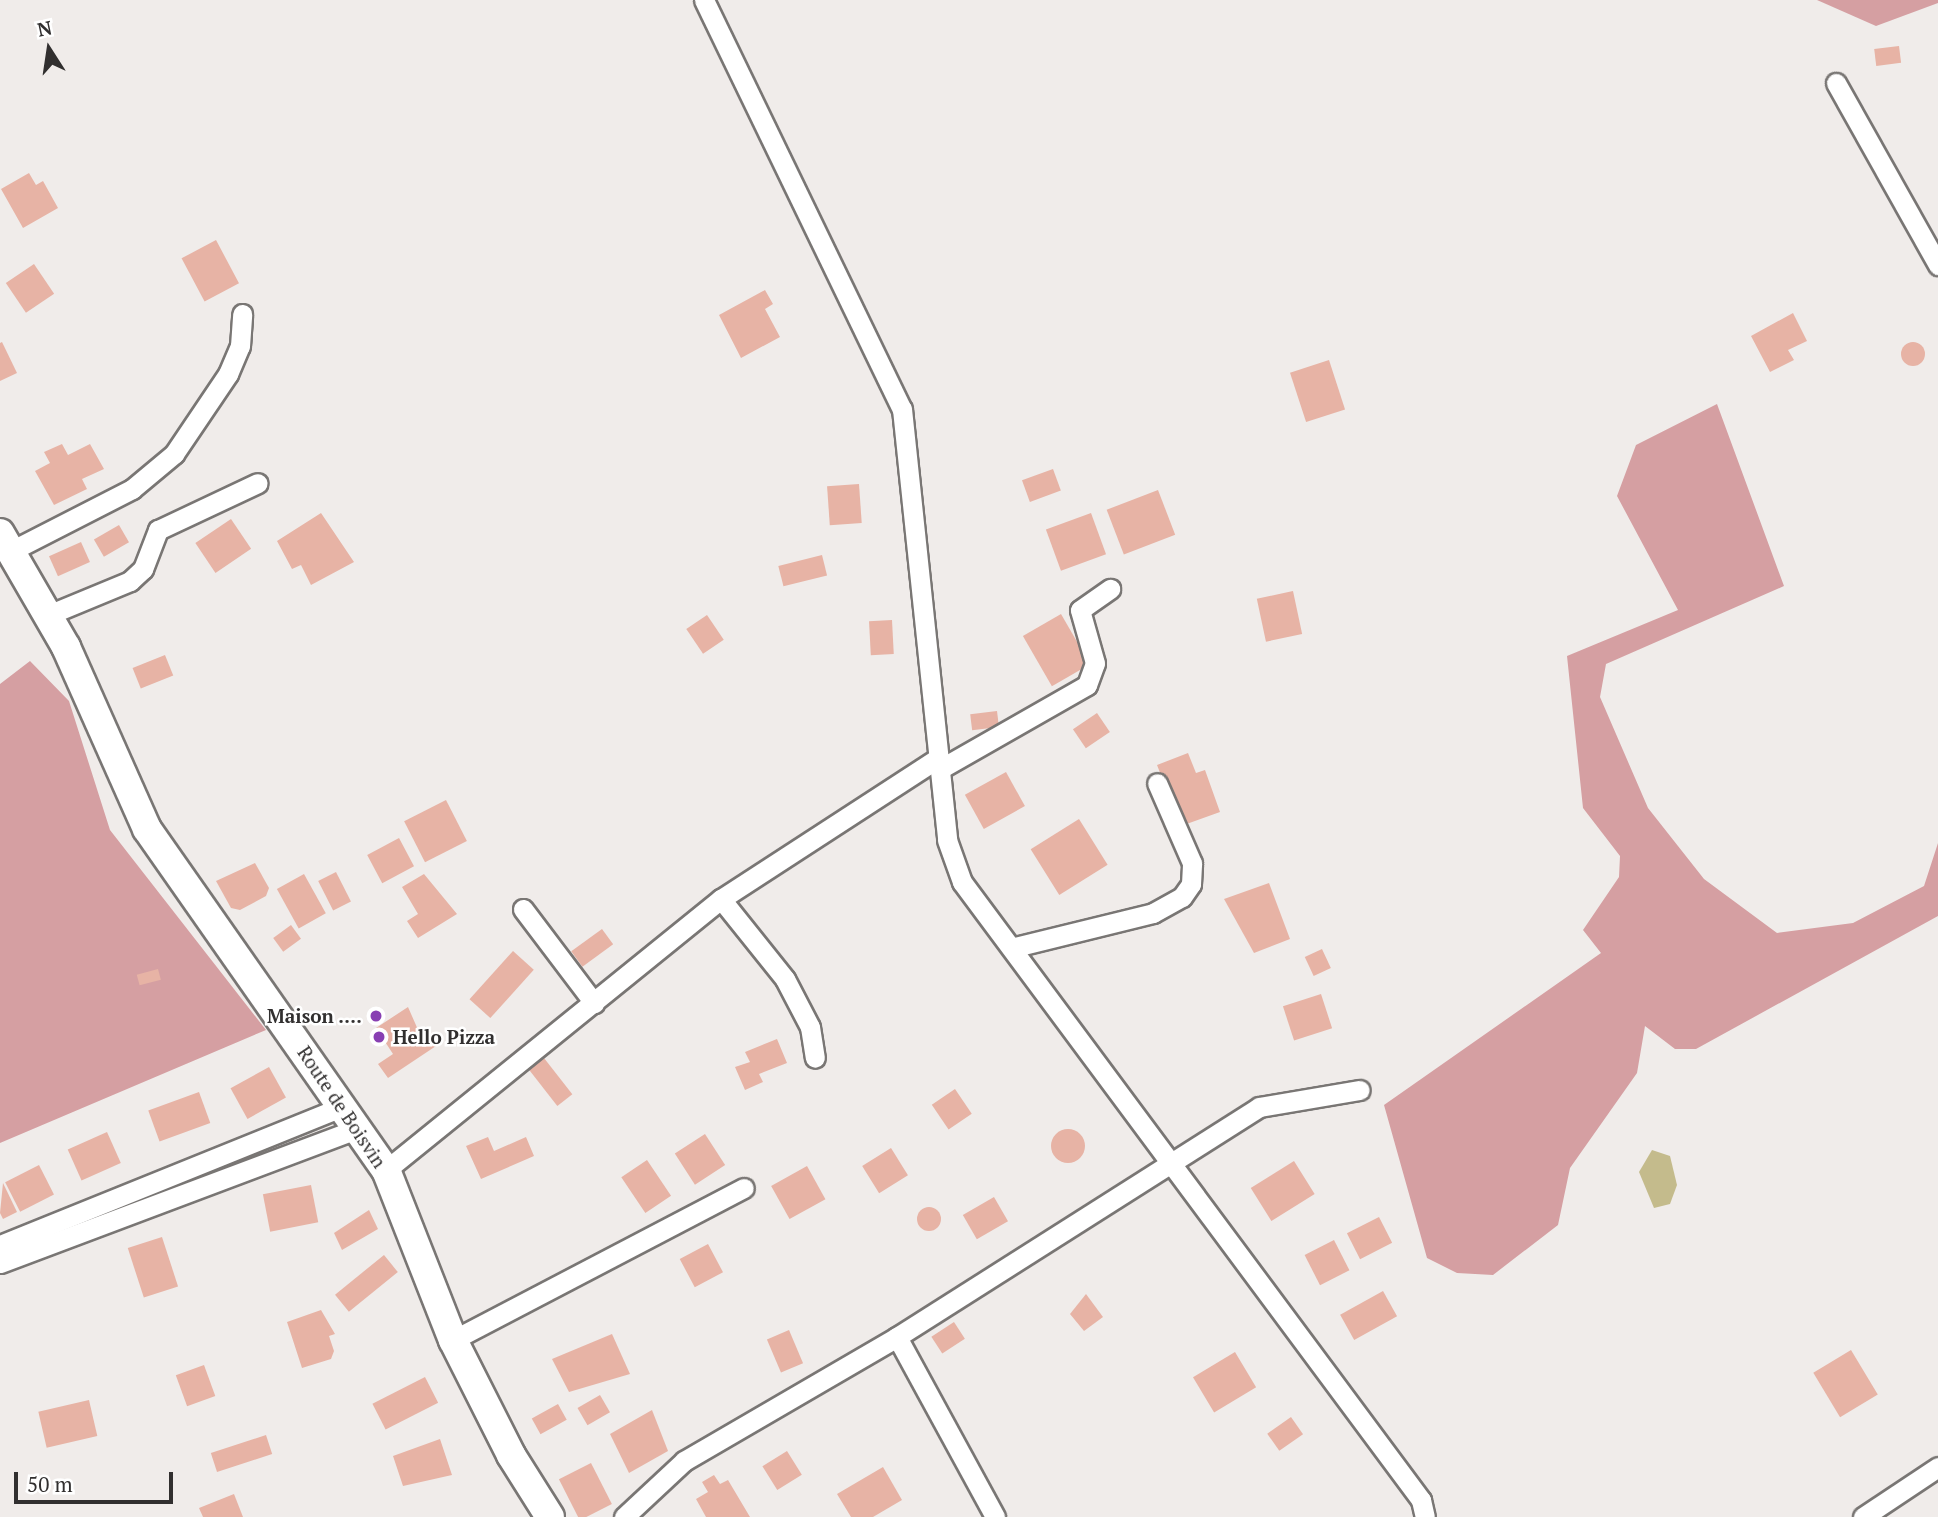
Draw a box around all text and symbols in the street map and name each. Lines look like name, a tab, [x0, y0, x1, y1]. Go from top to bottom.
north arrow	[14, 14, 84, 84]
text: N	[35, 14, 54, 42]
place label: Maison ....	[266, 1005, 362, 1027]
marker: Maison ....	[368, 1008, 384, 1024]
place label: Hello Pizza	[393, 1026, 495, 1048]
marker: Hello Pizza	[371, 1029, 387, 1045]
street label: Route de Boisvin	[293, 1042, 391, 1172]
scale bar	[18, 1458, 177, 1502]
text: 50 m	[27, 1470, 73, 1498]

